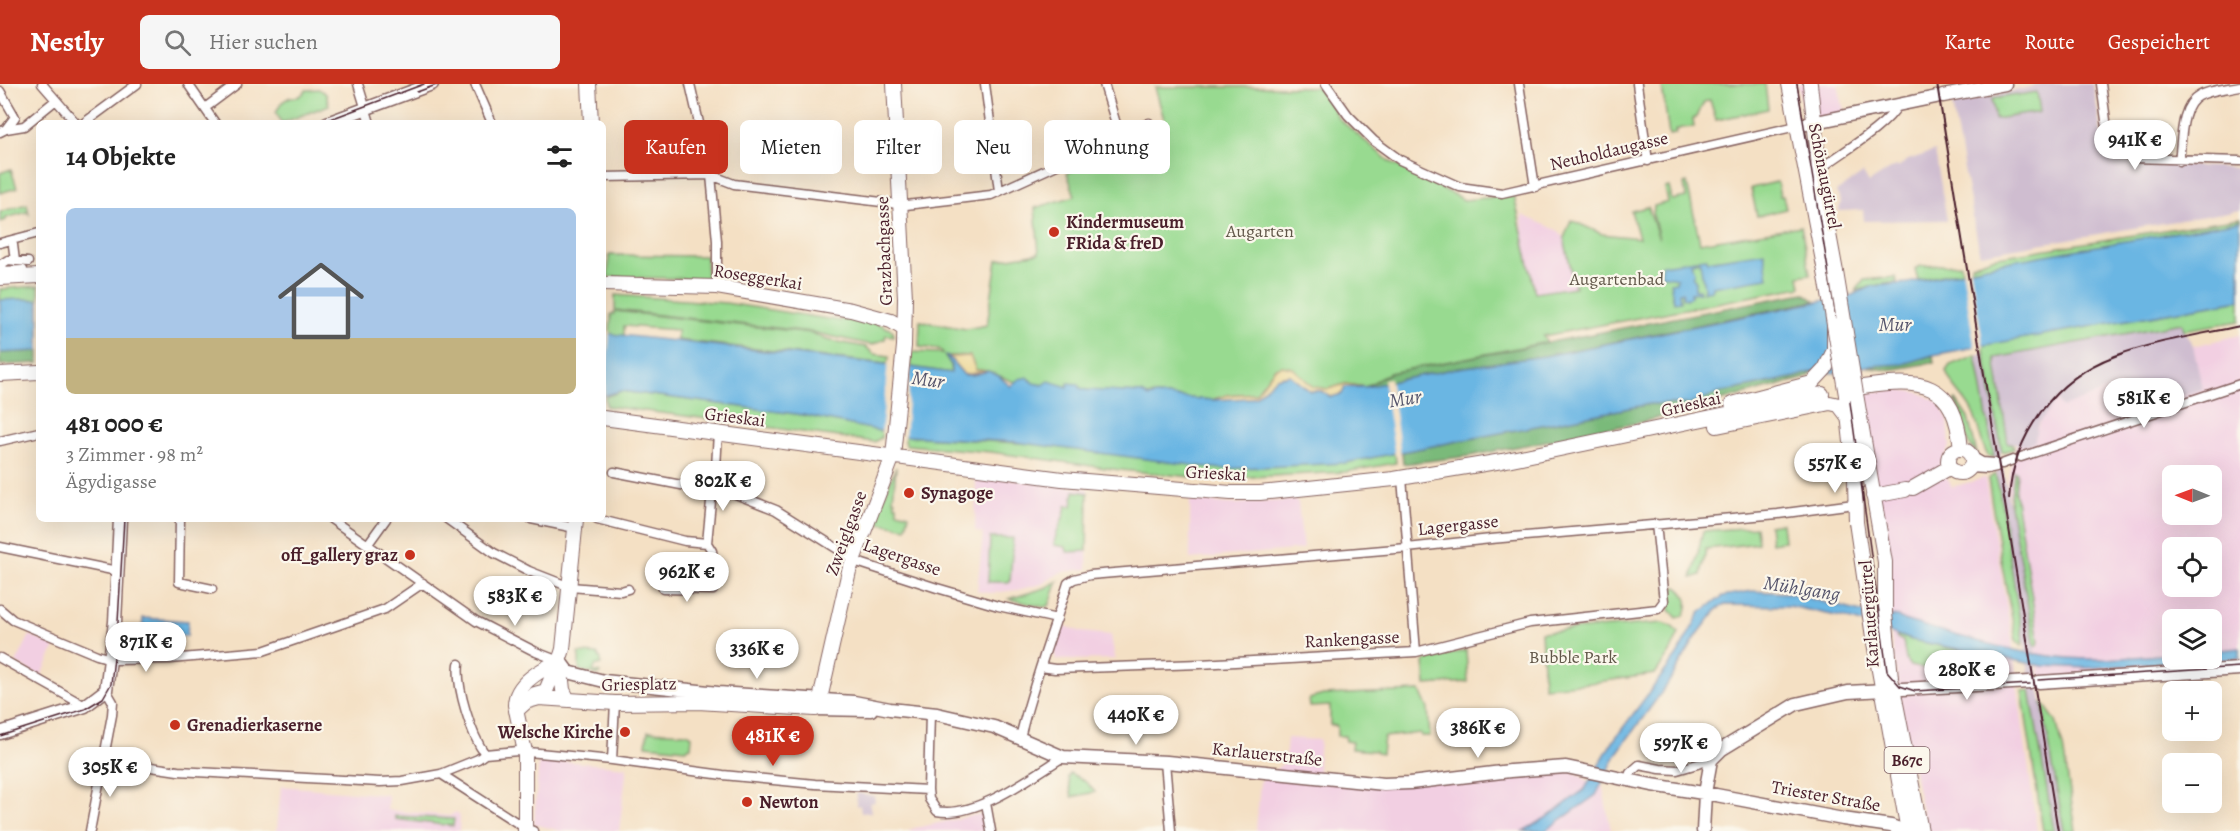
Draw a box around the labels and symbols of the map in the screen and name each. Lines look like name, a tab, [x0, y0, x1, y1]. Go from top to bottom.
pin: 941K €	[2086, 120, 2184, 171]
street label: Schönaugürtel	[1803, 121, 1847, 232]
street label: Neuholdaugasse	[1547, 126, 1671, 176]
street label: Grazbachgasse	[870, 196, 898, 306]
place label: Kindermuseum FRida & freD	[1066, 210, 1184, 255]
park label: Augarten	[1225, 219, 1294, 243]
marker: Kindermuseum FRida & freD	[1047, 225, 1061, 239]
street label: Roseggerkai	[712, 258, 804, 296]
park label: Augartenbad	[1568, 267, 1665, 291]
water label: Mur	[1879, 311, 1912, 338]
water label: Mur	[910, 364, 947, 395]
pin: 581K €	[2095, 378, 2193, 429]
water label: Mur	[1387, 382, 1424, 414]
street label: Grieskai	[1659, 385, 1723, 423]
street label: Grieskai	[703, 401, 767, 433]
pin: 557K €	[1786, 443, 1884, 494]
street label: Grieskai	[1185, 459, 1247, 487]
pin: 802K €	[674, 461, 772, 512]
north arrow	[2162, 465, 2222, 525]
place label: Synagoge	[921, 481, 993, 505]
marker: Synagoge	[902, 486, 916, 500]
street label: Zweiglgasse	[820, 487, 872, 579]
street label: Lagergasse	[1416, 509, 1500, 541]
street label: Lagergasse	[860, 532, 944, 582]
place label: off_gallery graz	[281, 543, 398, 567]
marker: off_gallery graz	[403, 548, 417, 562]
pin: 962K €	[638, 552, 736, 603]
street label: Karlauergürtel	[1853, 559, 1885, 669]
water label: Mühlgang	[1762, 569, 1842, 608]
pin: 583K €	[466, 576, 564, 627]
pin: 871K €	[97, 622, 195, 673]
street label: Rankengasse	[1304, 625, 1400, 653]
pin: 336K €	[708, 629, 806, 680]
park label: Bubble Park	[1529, 645, 1617, 669]
pin: 280K €	[1918, 650, 2016, 701]
street label: Griesplatz	[601, 671, 677, 697]
pin: 440K €	[1087, 695, 1185, 746]
pin: 386K €	[1429, 708, 1527, 759]
place label: Grenadierkaserne	[187, 713, 322, 737]
pin: 481K €	[724, 716, 822, 767]
marker: Grenadierkaserne	[168, 718, 182, 732]
place label: Welsche Kirche	[497, 720, 613, 744]
pin: 597K €	[1632, 723, 1730, 774]
marker: Welsche Kirche	[618, 725, 632, 739]
street label: Karlauerstraße	[1211, 736, 1323, 772]
pin: 305K €	[61, 747, 159, 798]
road number: B67c	[1884, 747, 1930, 773]
street label: Triester Straße	[1770, 775, 1882, 817]
place label: Newton	[759, 790, 819, 814]
marker: Newton	[740, 795, 754, 809]

